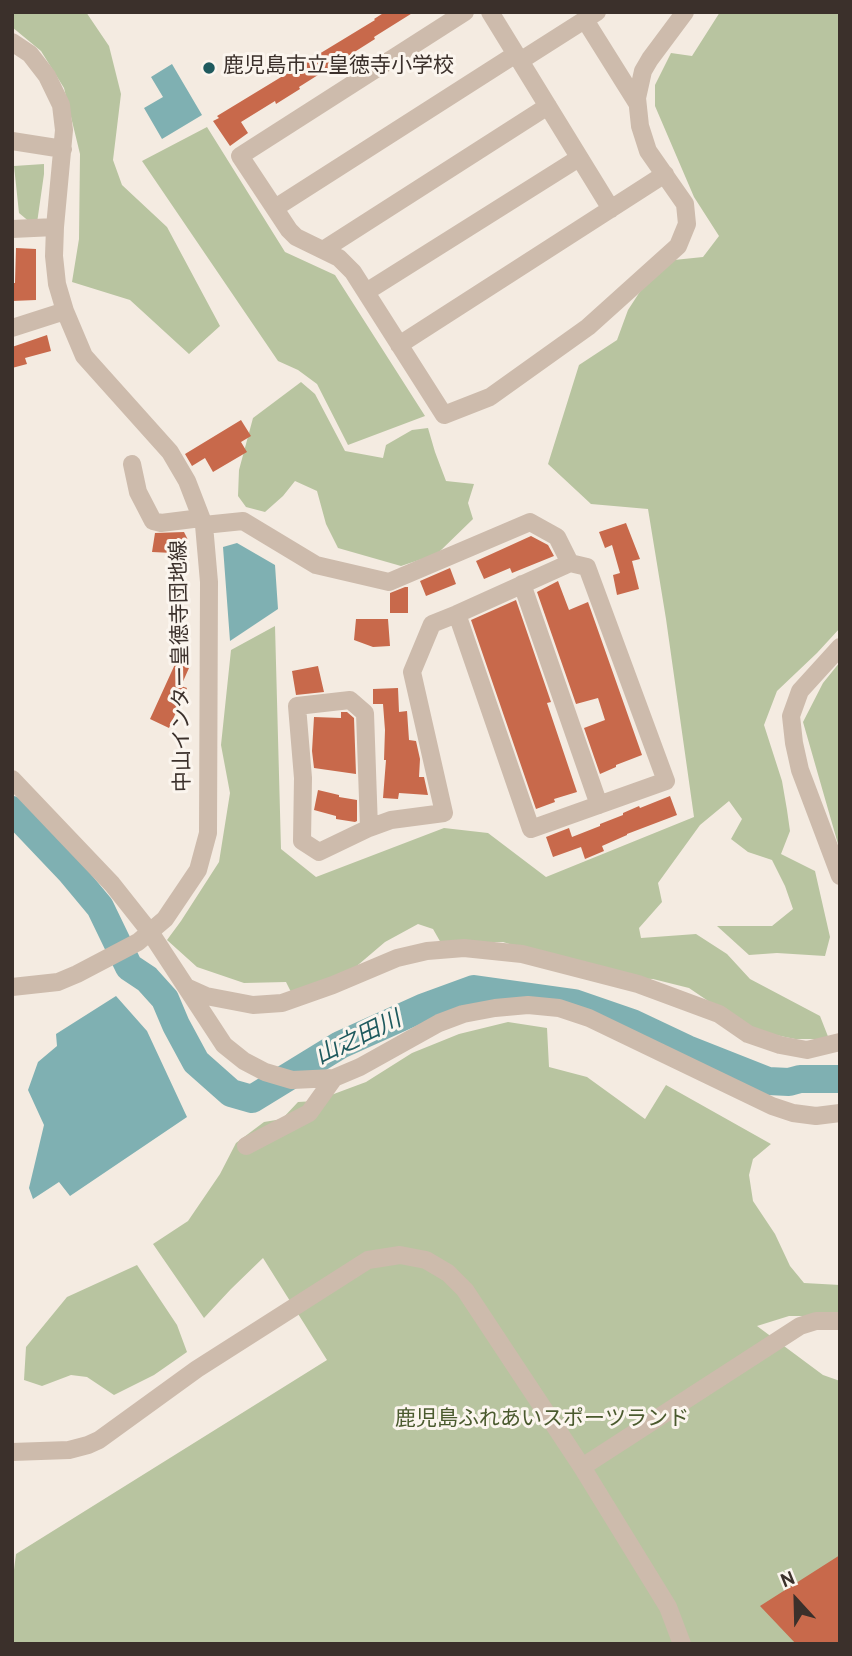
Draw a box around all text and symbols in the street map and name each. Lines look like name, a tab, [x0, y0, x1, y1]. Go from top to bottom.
place label: 鹿児島市立皇徳寺小学校	[223, 55, 454, 81]
marker: 鹿児島市立皇徳寺小学校	[201, 60, 217, 76]
street label: 中山インター皇徳寺団地線	[168, 540, 198, 792]
water label: 山之田川	[312, 1007, 406, 1073]
park label: 鹿児島ふれあいスポーツランド	[395, 1408, 689, 1434]
north arrow	[761, 1565, 831, 1635]
text: N	[777, 1567, 799, 1594]

